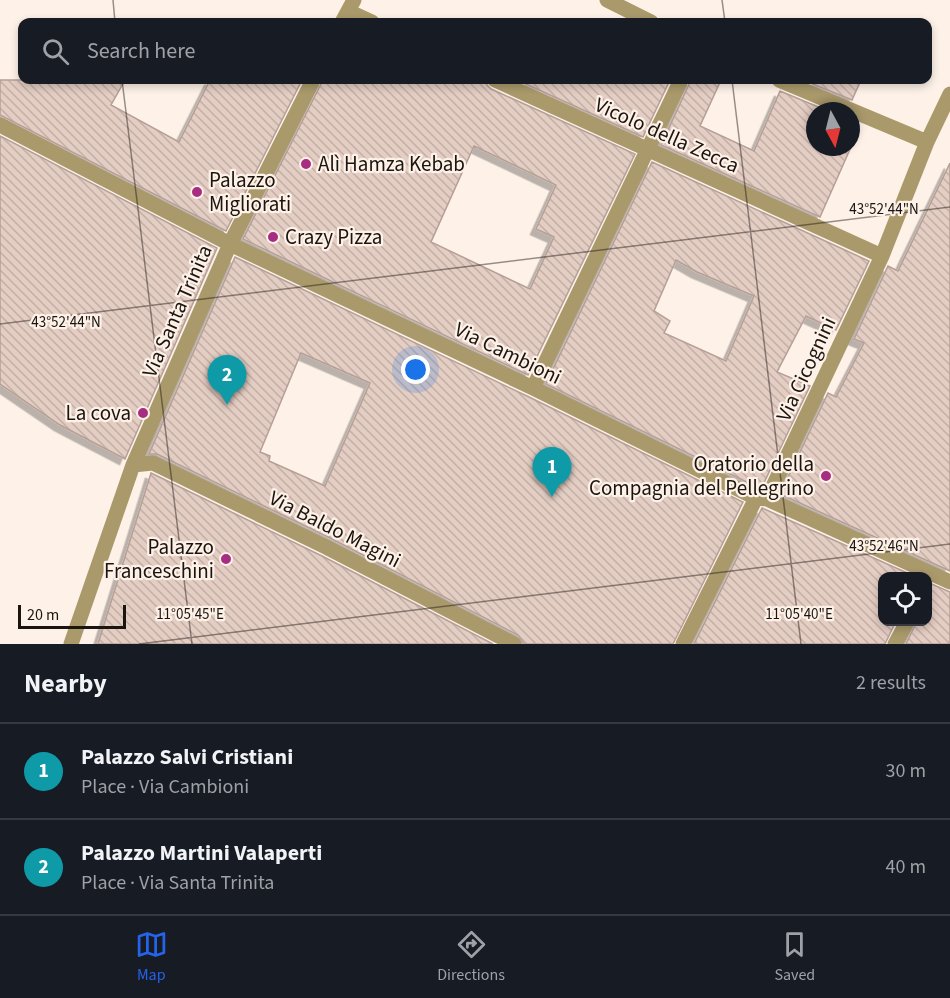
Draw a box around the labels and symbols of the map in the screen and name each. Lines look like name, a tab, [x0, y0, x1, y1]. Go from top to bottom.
street label: Vicolo della Zecca	[590, 90, 744, 180]
north arrow	[806, 102, 860, 156]
place label: Alì Hamza Kebab	[318, 149, 465, 179]
marker: Alì Hamza Kebab	[299, 157, 313, 171]
place label: Palazzo Migliorati	[209, 165, 291, 219]
marker: Palazzo Migliorati	[190, 185, 204, 199]
text: 43°52'44"N	[849, 199, 919, 220]
place label: Crazy Pizza	[285, 222, 382, 252]
marker: Crazy Pizza	[266, 230, 280, 244]
street label: Via Santa Trinita	[134, 240, 220, 382]
text: 43°52'44"N	[31, 312, 101, 333]
street label: Via Cicognini	[769, 312, 843, 426]
street label: Via Cambioni	[449, 314, 567, 392]
your location	[401, 355, 430, 384]
pin: 2	[208, 356, 246, 405]
place label: La cova	[66, 398, 131, 428]
marker: La cova	[136, 406, 150, 420]
pin: 1	[532, 448, 572, 497]
place label: Oratorio della Compagnia del Pellegrino	[589, 449, 814, 503]
marker: Oratorio della Compagnia del Pellegrino	[819, 469, 833, 483]
street label: Via Baldo Magini	[264, 483, 406, 575]
place label: Palazzo Franceschini	[104, 532, 214, 586]
text: 43°52'46"N	[849, 536, 919, 557]
marker: Palazzo Franceschini	[219, 552, 233, 566]
scale bar	[18, 602, 126, 630]
text: 11°05'45"E	[156, 604, 224, 625]
text: 11°05'40"E	[765, 604, 833, 625]

